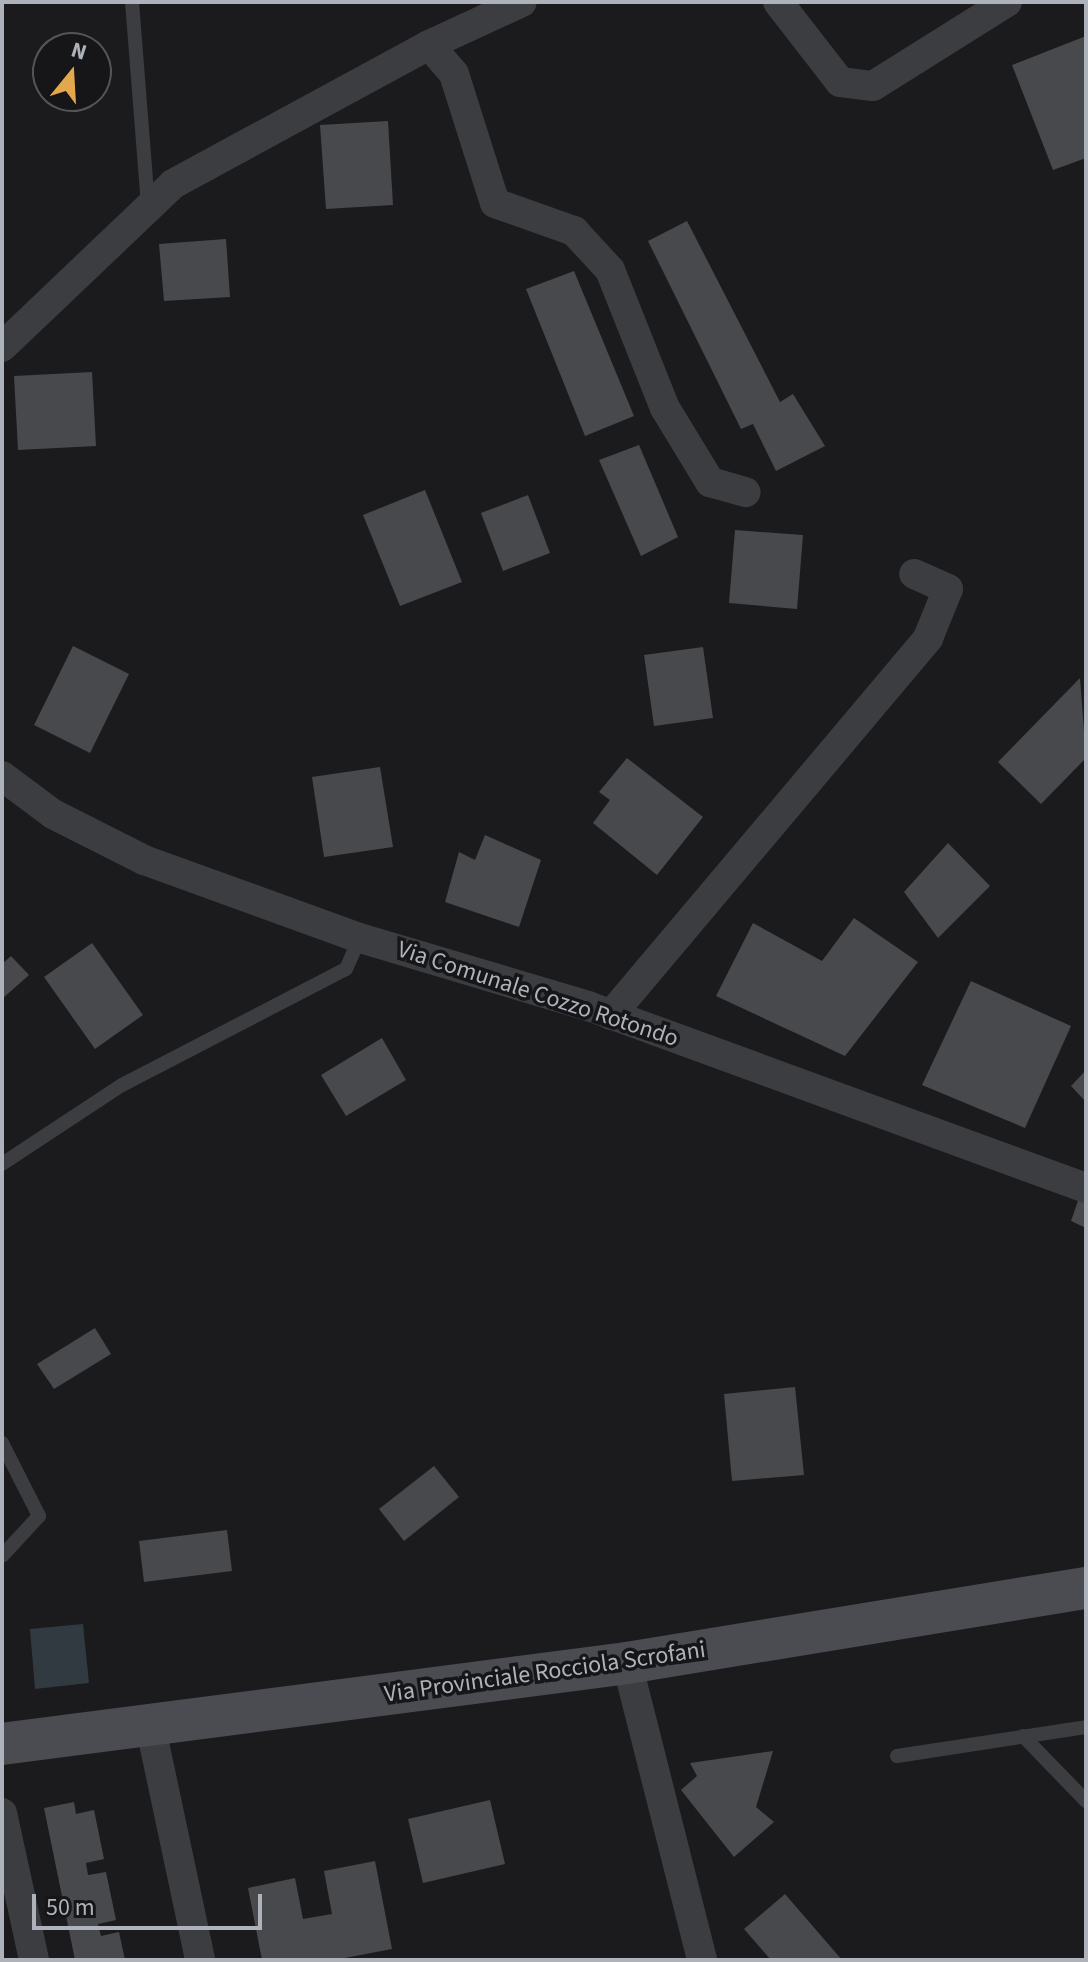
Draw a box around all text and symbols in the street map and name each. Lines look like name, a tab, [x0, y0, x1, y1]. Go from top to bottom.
north arrow	[32, 32, 112, 112]
text: N	[67, 34, 91, 69]
street label: Via Comunale Cozzo Rotondo	[394, 935, 682, 1053]
street label: Via Provinciale Rocciola Scrofani	[383, 1635, 707, 1709]
scale bar	[36, 1878, 266, 1928]
text: 50 m	[46, 1890, 95, 1925]

